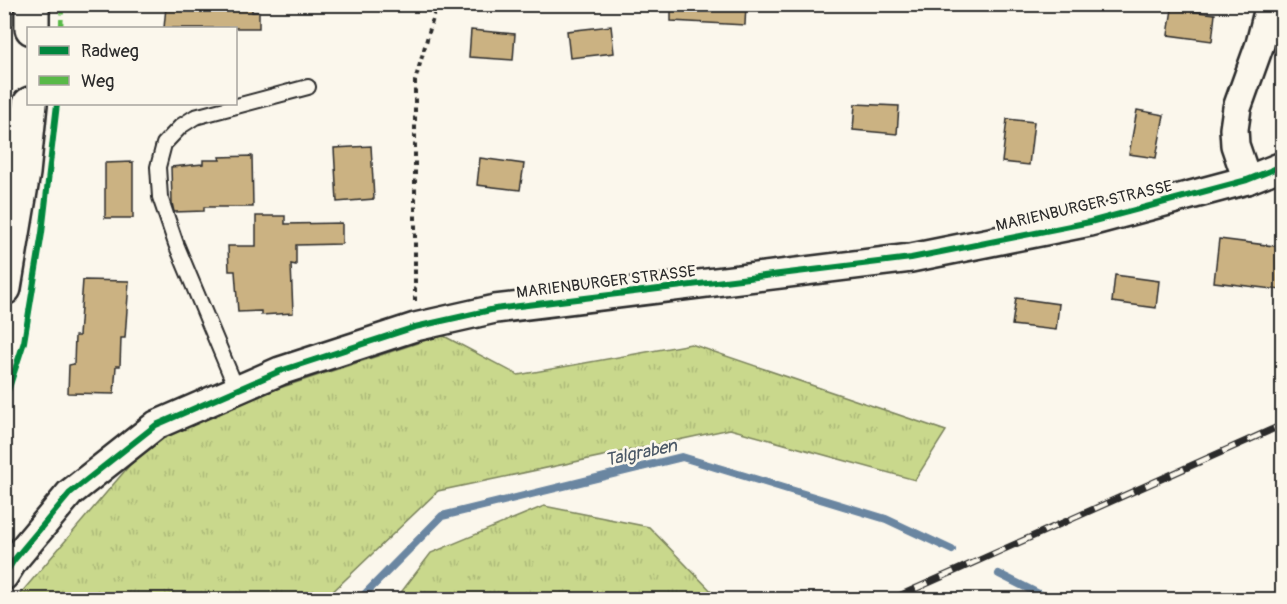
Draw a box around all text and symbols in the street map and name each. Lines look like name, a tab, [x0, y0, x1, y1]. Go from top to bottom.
legend	[27, 27, 237, 105]
text: Radweg	[81, 40, 139, 63]
text: Weg	[81, 70, 114, 93]
street label: MARIENBURGER STRASSE	[994, 176, 1174, 236]
street label: MARIENBURGER STRASSE	[515, 261, 697, 303]
water label: Talgraben	[603, 434, 680, 472]

